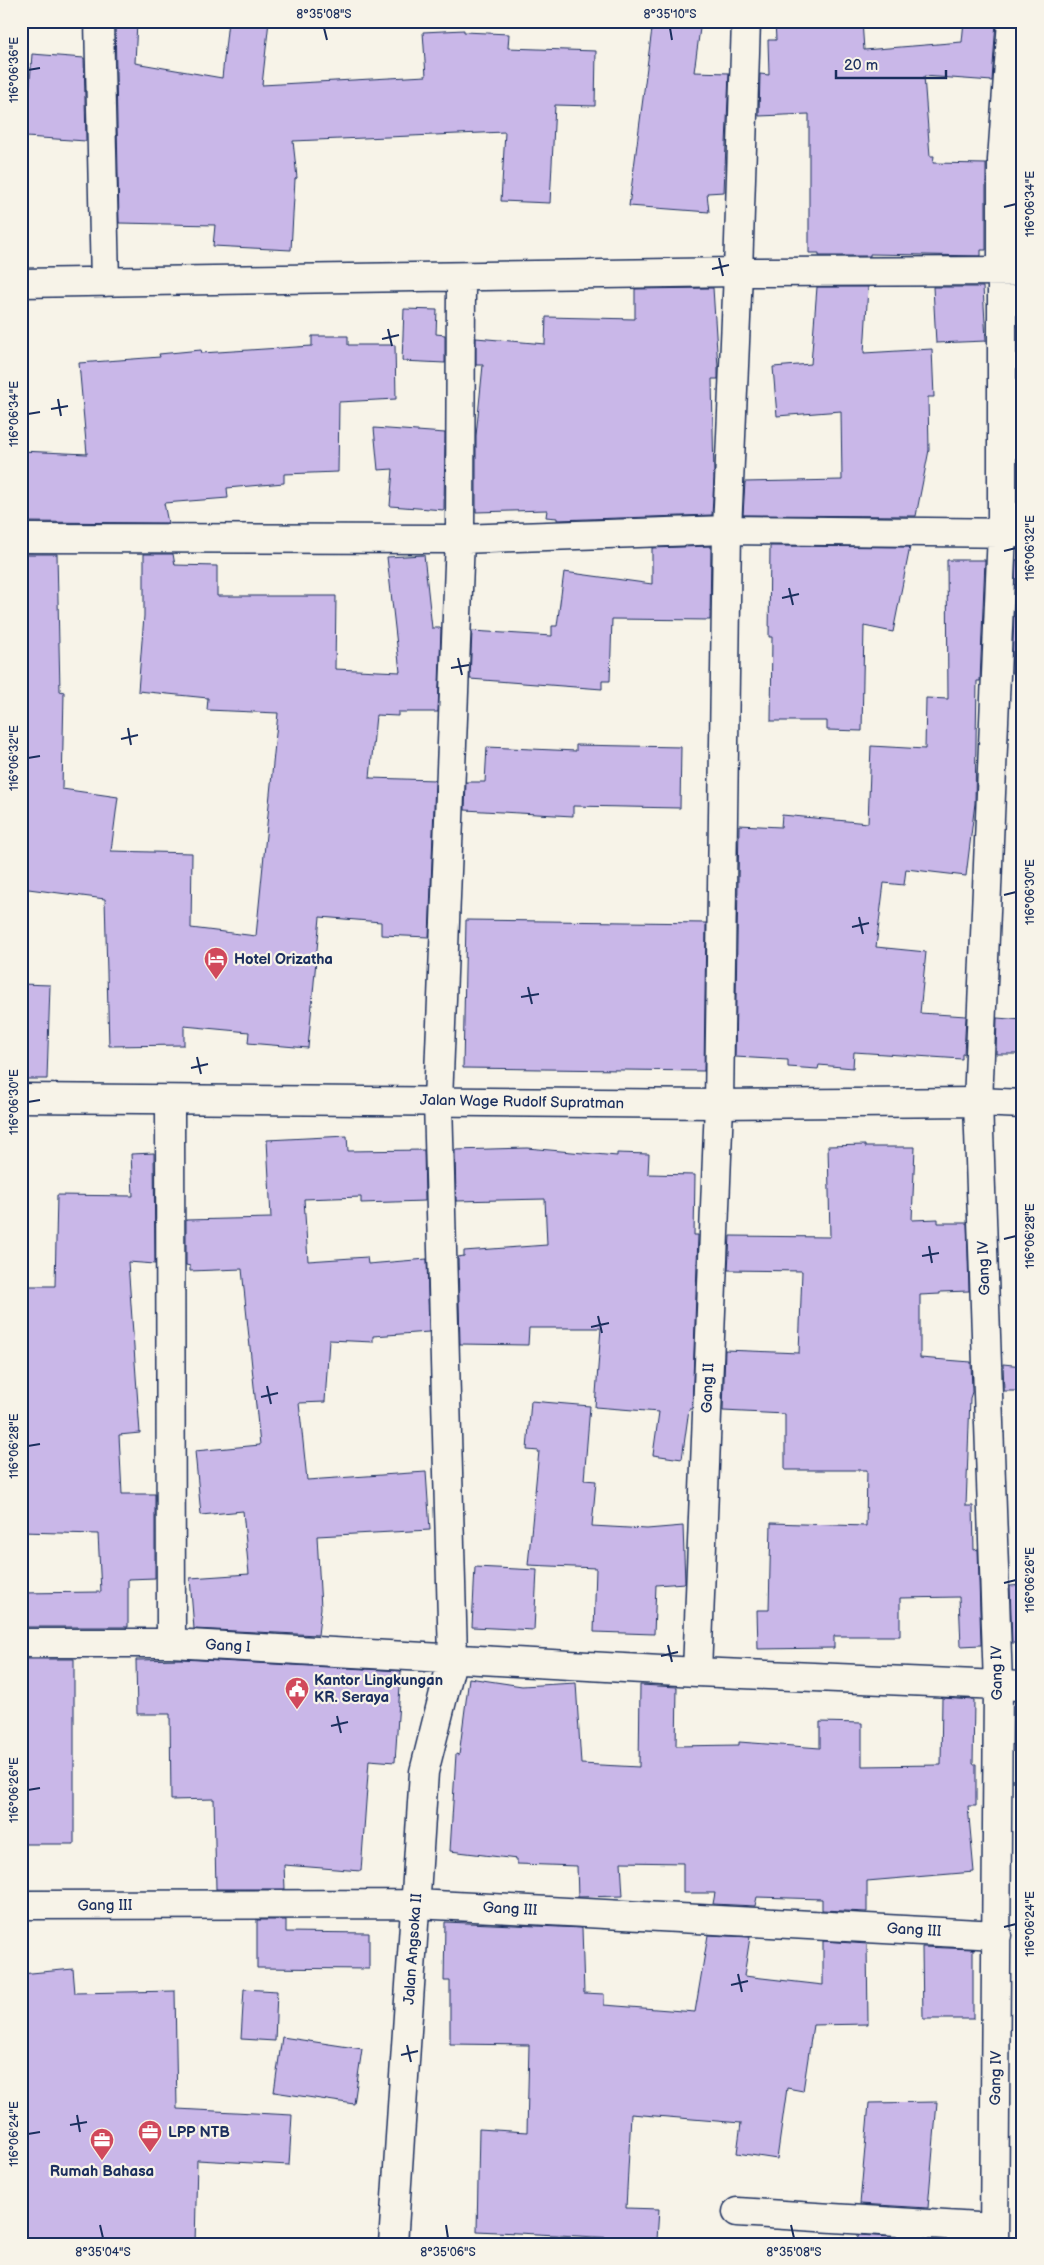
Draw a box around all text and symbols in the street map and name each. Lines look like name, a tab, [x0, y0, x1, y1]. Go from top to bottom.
text: 8°35'08"S	[296, 7, 352, 22]
text: 8°35'10"S	[644, 7, 696, 22]
text: 116°06'36"E	[7, 37, 22, 103]
scale bar	[836, 48, 946, 80]
text: 20 m	[844, 56, 878, 75]
text: 116°06'34"E	[1023, 171, 1038, 237]
text: 116°06'34"E	[7, 381, 22, 447]
text: 116°06'32"E	[1023, 515, 1038, 581]
text: 116°06'32"E	[7, 725, 22, 791]
text: 116°06'30"E	[1023, 859, 1038, 925]
hotel icon: Hotel Orizatha	[203, 946, 229, 980]
place label: Hotel Orizatha	[234, 950, 333, 969]
text: 116°06'30"E	[7, 1069, 22, 1135]
street label: Jalan Wage Rudolf Supratman	[420, 1091, 624, 1113]
text: 116°06'28"E	[1023, 1203, 1038, 1269]
street label: Gang IV	[974, 1240, 994, 1296]
street label: Gang II	[698, 1362, 718, 1413]
text: 116°06'28"E	[7, 1413, 22, 1479]
text: 116°06'26"E	[1023, 1547, 1038, 1613]
street label: Gang I	[205, 1635, 252, 1657]
street label: Gang IV	[987, 1645, 1007, 1701]
place label: Kantor Lingkungan KR. Seraya	[314, 1671, 443, 1707]
public building icon: Kantor Lingkungan KR. Seraya	[284, 1676, 310, 1710]
text: 116°06'26"E	[7, 1757, 22, 1823]
text: 116°06'24"E	[1023, 1891, 1038, 1957]
street label: Jalan Angsoka II	[400, 1892, 426, 2005]
street label: Gang III	[78, 1896, 133, 1915]
street label: Gang III	[482, 1898, 538, 1920]
street label: Gang III	[886, 1919, 942, 1941]
street label: Gang IV	[986, 2050, 1006, 2106]
text: 116°06'24"E	[7, 2101, 22, 2167]
office icon: LPP NTB	[137, 2119, 163, 2153]
place label: LPP NTB	[168, 2123, 230, 2142]
office icon: Rumah Bahasa	[89, 2127, 115, 2161]
place label: Rumah Bahasa	[50, 2162, 154, 2181]
text: 8°35'04"S	[75, 2245, 131, 2260]
text: 8°35'06"S	[420, 2245, 476, 2260]
text: 8°35'08"S	[766, 2245, 822, 2260]

